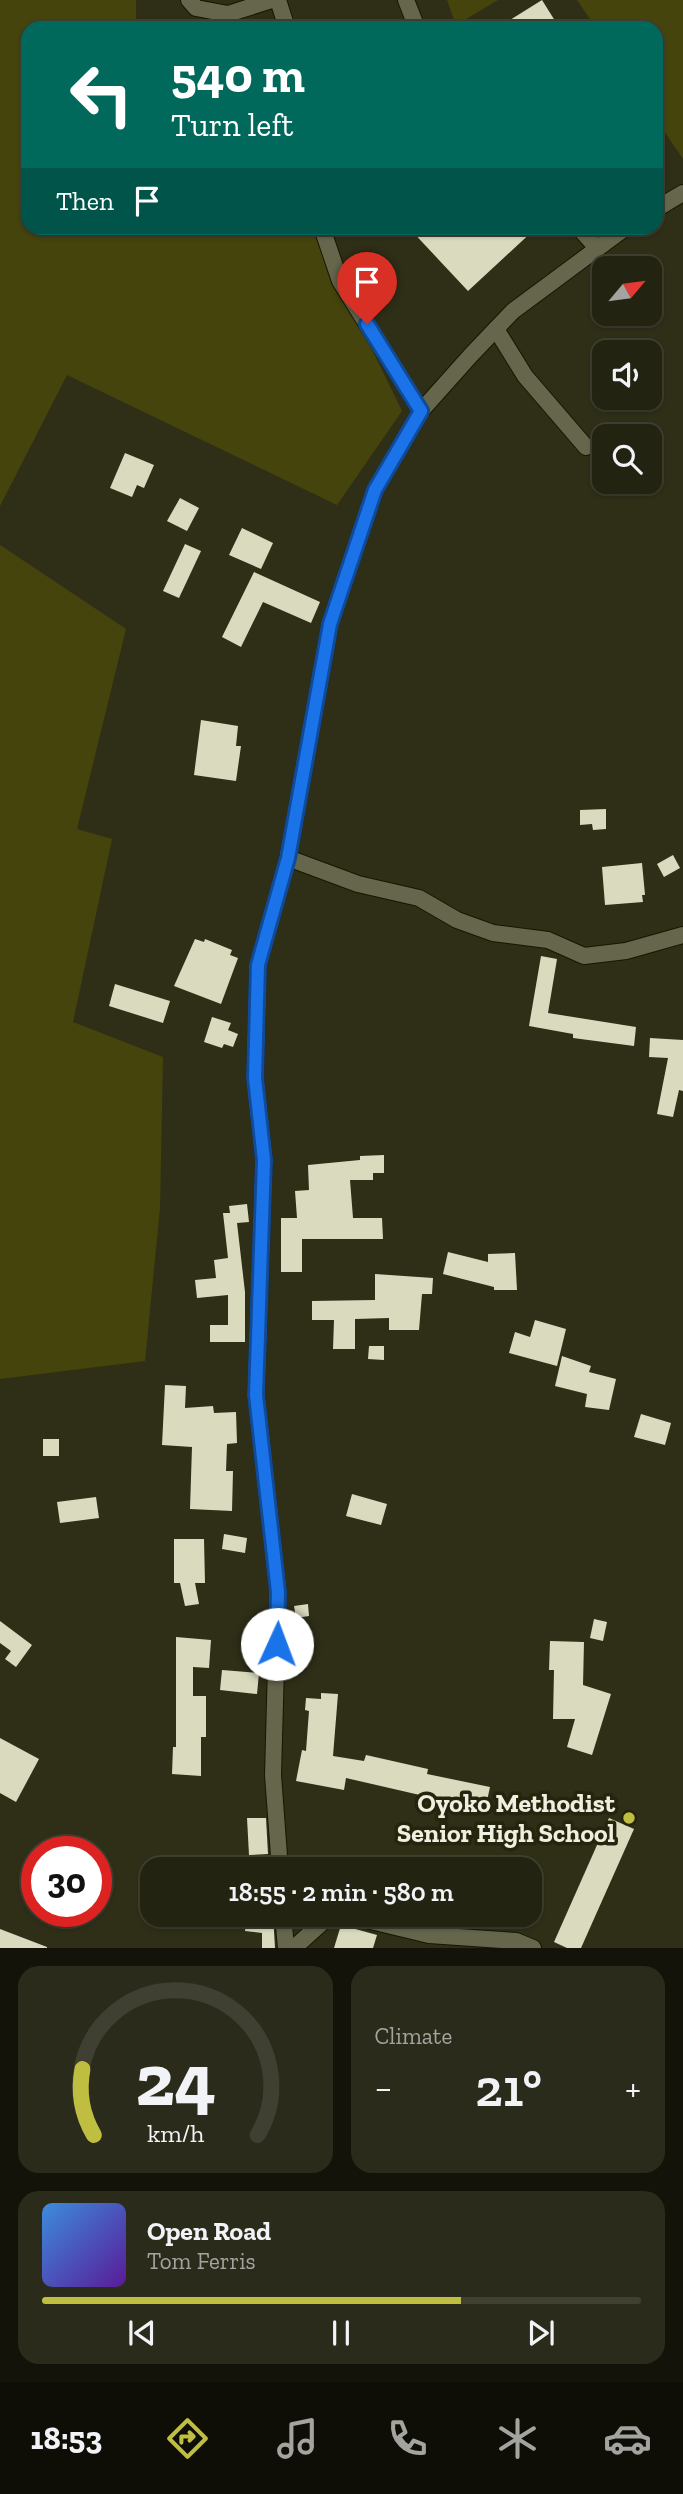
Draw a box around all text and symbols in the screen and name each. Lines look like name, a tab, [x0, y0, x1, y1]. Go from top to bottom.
text: 540 m	[171, 46, 305, 105]
icon: left	[56, 49, 147, 140]
text: Turn left	[171, 106, 293, 144]
icon: arrive	[128, 182, 166, 220]
text: Then	[56, 185, 114, 217]
pin	[337, 252, 397, 324]
north arrow	[592, 256, 662, 326]
map controls	[592, 256, 662, 494]
icon: arrive	[348, 263, 386, 301]
button: sound	[592, 340, 662, 410]
button: search	[592, 424, 662, 494]
position arrow	[240, 1607, 314, 1681]
place label: Oyoko Methodist Senior High School	[397, 1787, 616, 1849]
marker: Oyoko Methodist Senior High School	[621, 1810, 637, 1826]
speed limit sign: 30	[21, 1836, 112, 1927]
text: 18:55 · 2 min · 580 m	[228, 1876, 454, 1908]
text: Climate	[375, 2022, 452, 2050]
text: 24	[135, 2037, 216, 2125]
text: 21°	[475, 2057, 542, 2119]
text: −	[375, 2065, 392, 2111]
text: +	[625, 2065, 641, 2111]
text: km/h	[147, 2118, 204, 2148]
text: Open Road	[147, 2215, 271, 2247]
text: Tom Ferris	[147, 2247, 256, 2275]
icon: previous	[123, 2314, 161, 2352]
icon: pause	[322, 2314, 360, 2352]
icon: next	[522, 2314, 560, 2352]
icon: directions	[163, 2414, 212, 2463]
icon: music	[273, 2414, 322, 2463]
icon: phone	[383, 2414, 432, 2463]
icon: climate	[493, 2414, 542, 2463]
icon: car	[603, 2414, 652, 2463]
text: 18:53	[31, 2419, 102, 2457]

